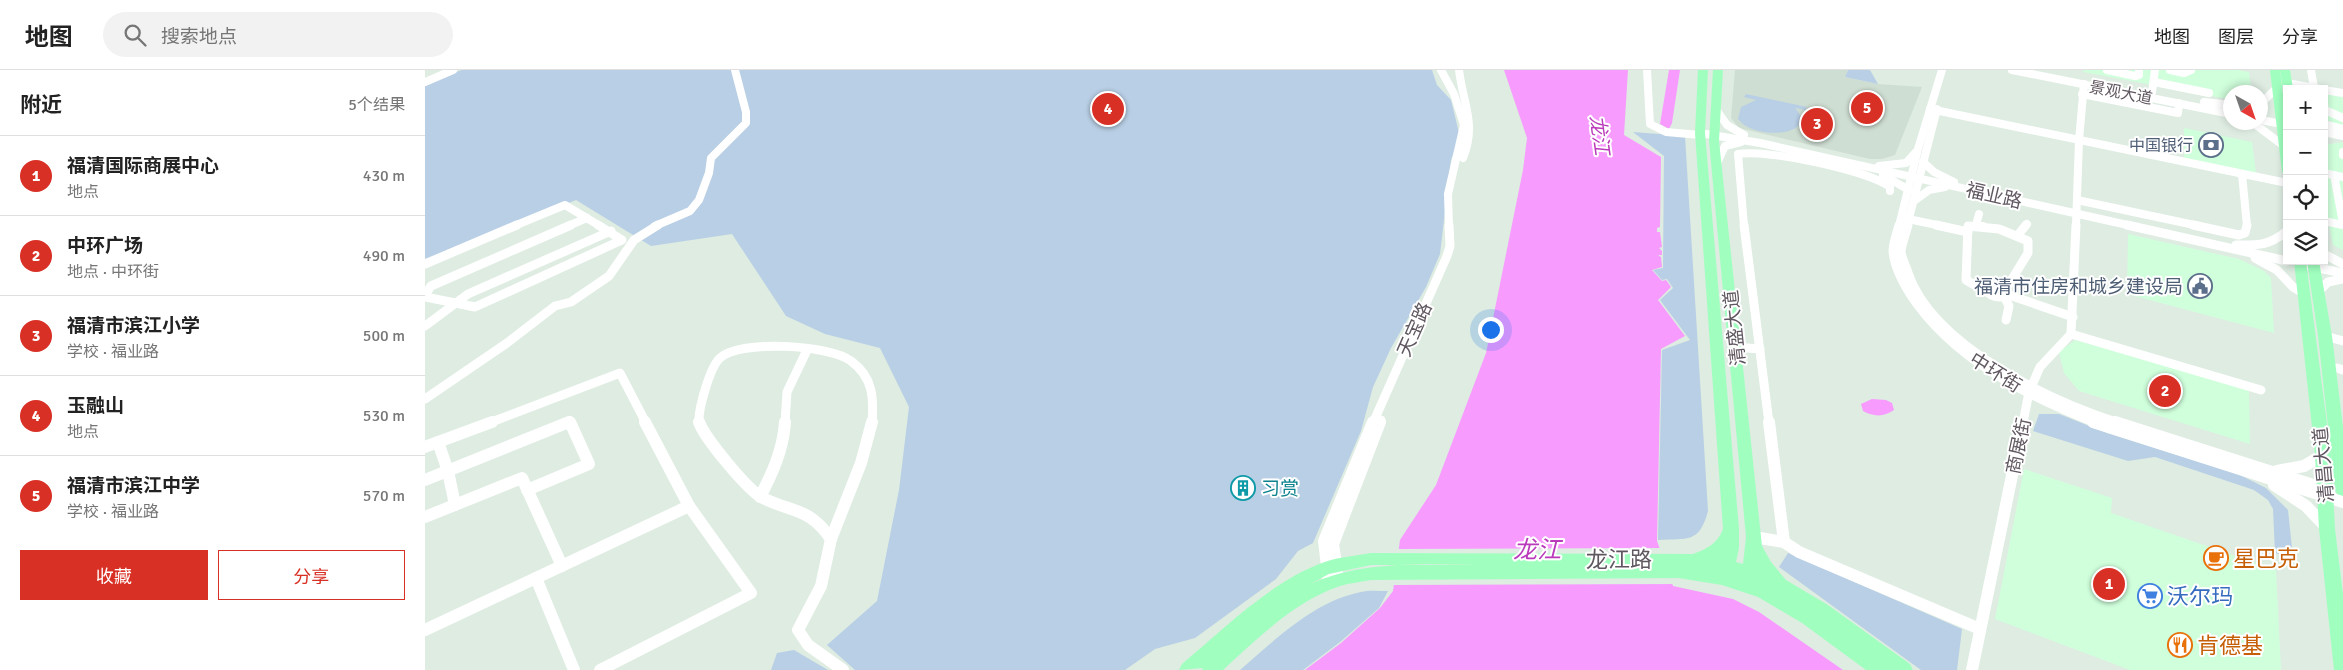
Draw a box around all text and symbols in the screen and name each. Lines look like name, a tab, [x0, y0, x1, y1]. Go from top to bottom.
search box	[103, 12, 453, 57]
icon: search	[121, 21, 149, 49]
text: 地图	[25, 22, 73, 52]
text: 搜索地点	[161, 25, 237, 49]
text: 地图	[2154, 26, 2190, 48]
text: 图层	[2218, 26, 2254, 48]
text: 分享	[2282, 26, 2318, 48]
street label: 景观大道	[2087, 77, 2154, 109]
north arrow	[2223, 85, 2268, 130]
map controls	[2283, 85, 2328, 265]
button: +	[2283, 85, 2328, 130]
pin: 5	[1851, 89, 1883, 127]
pin: 4	[1092, 90, 1124, 128]
text: 附近	[20, 92, 62, 118]
text: 5个结果	[348, 95, 405, 115]
pin: 3	[1801, 105, 1833, 143]
water label: 龙江	[1584, 114, 1615, 159]
button: −	[2283, 130, 2328, 175]
bank icon: 中国银行	[2198, 132, 2224, 158]
place label: 中国银行	[2129, 136, 2193, 156]
text: 福清国际商展中心	[67, 154, 219, 178]
text: 1	[32, 166, 40, 186]
text: 430 m	[363, 166, 405, 186]
button: locate	[2283, 175, 2328, 220]
street label: 福业路	[1963, 178, 2024, 214]
text: 地点	[67, 182, 99, 202]
button: layers	[2283, 220, 2328, 265]
text: 中环广场	[67, 234, 143, 258]
text: 2	[32, 246, 40, 266]
text: 490 m	[363, 246, 405, 266]
text: 地点 · 中环街	[67, 262, 159, 282]
public building icon: 福清市住房和城乡建设局	[2187, 273, 2213, 299]
place label: 福清市住房和城乡建设局	[1974, 275, 2183, 299]
street label: 清盛大道	[1719, 289, 1751, 367]
street label: 天宝路	[1392, 298, 1437, 360]
text: 福清市滨江小学	[67, 314, 200, 338]
your location	[1478, 317, 1504, 343]
text: 3	[32, 326, 40, 346]
text: 500 m	[363, 326, 405, 346]
text: 学校 · 福业路	[67, 342, 159, 362]
street label: 中环街	[1965, 348, 2026, 398]
pin: 2	[2149, 372, 2181, 410]
text: 玉融山	[67, 394, 124, 418]
text: 4	[32, 406, 40, 426]
text: 530 m	[363, 406, 405, 426]
street label: 商展街	[2001, 416, 2037, 477]
text: 地点	[67, 422, 99, 442]
street label: 清昌大道	[2309, 426, 2339, 504]
text: 福清市滨江中学	[67, 474, 200, 498]
building icon: 习赏	[1230, 475, 1256, 501]
place label: 习赏	[1261, 477, 1299, 501]
text: 5	[32, 486, 40, 506]
text: 570 m	[363, 486, 405, 506]
text: 学校 · 福业路	[67, 502, 159, 522]
water label: 龙江	[1513, 535, 1564, 565]
cafe icon: 星巴克	[2203, 545, 2229, 571]
place label: 星巴克	[2233, 545, 2299, 572]
street label: 龙江路	[1586, 546, 1652, 573]
button: 收藏	[20, 550, 208, 600]
button: 分享	[218, 550, 405, 600]
pin: 1	[2093, 565, 2125, 603]
supermarket icon: 沃尔玛	[2137, 583, 2163, 609]
place label: 沃尔玛	[2167, 583, 2233, 610]
restaurant icon: 肯德基	[2167, 632, 2193, 658]
place label: 肯德基	[2197, 632, 2263, 659]

